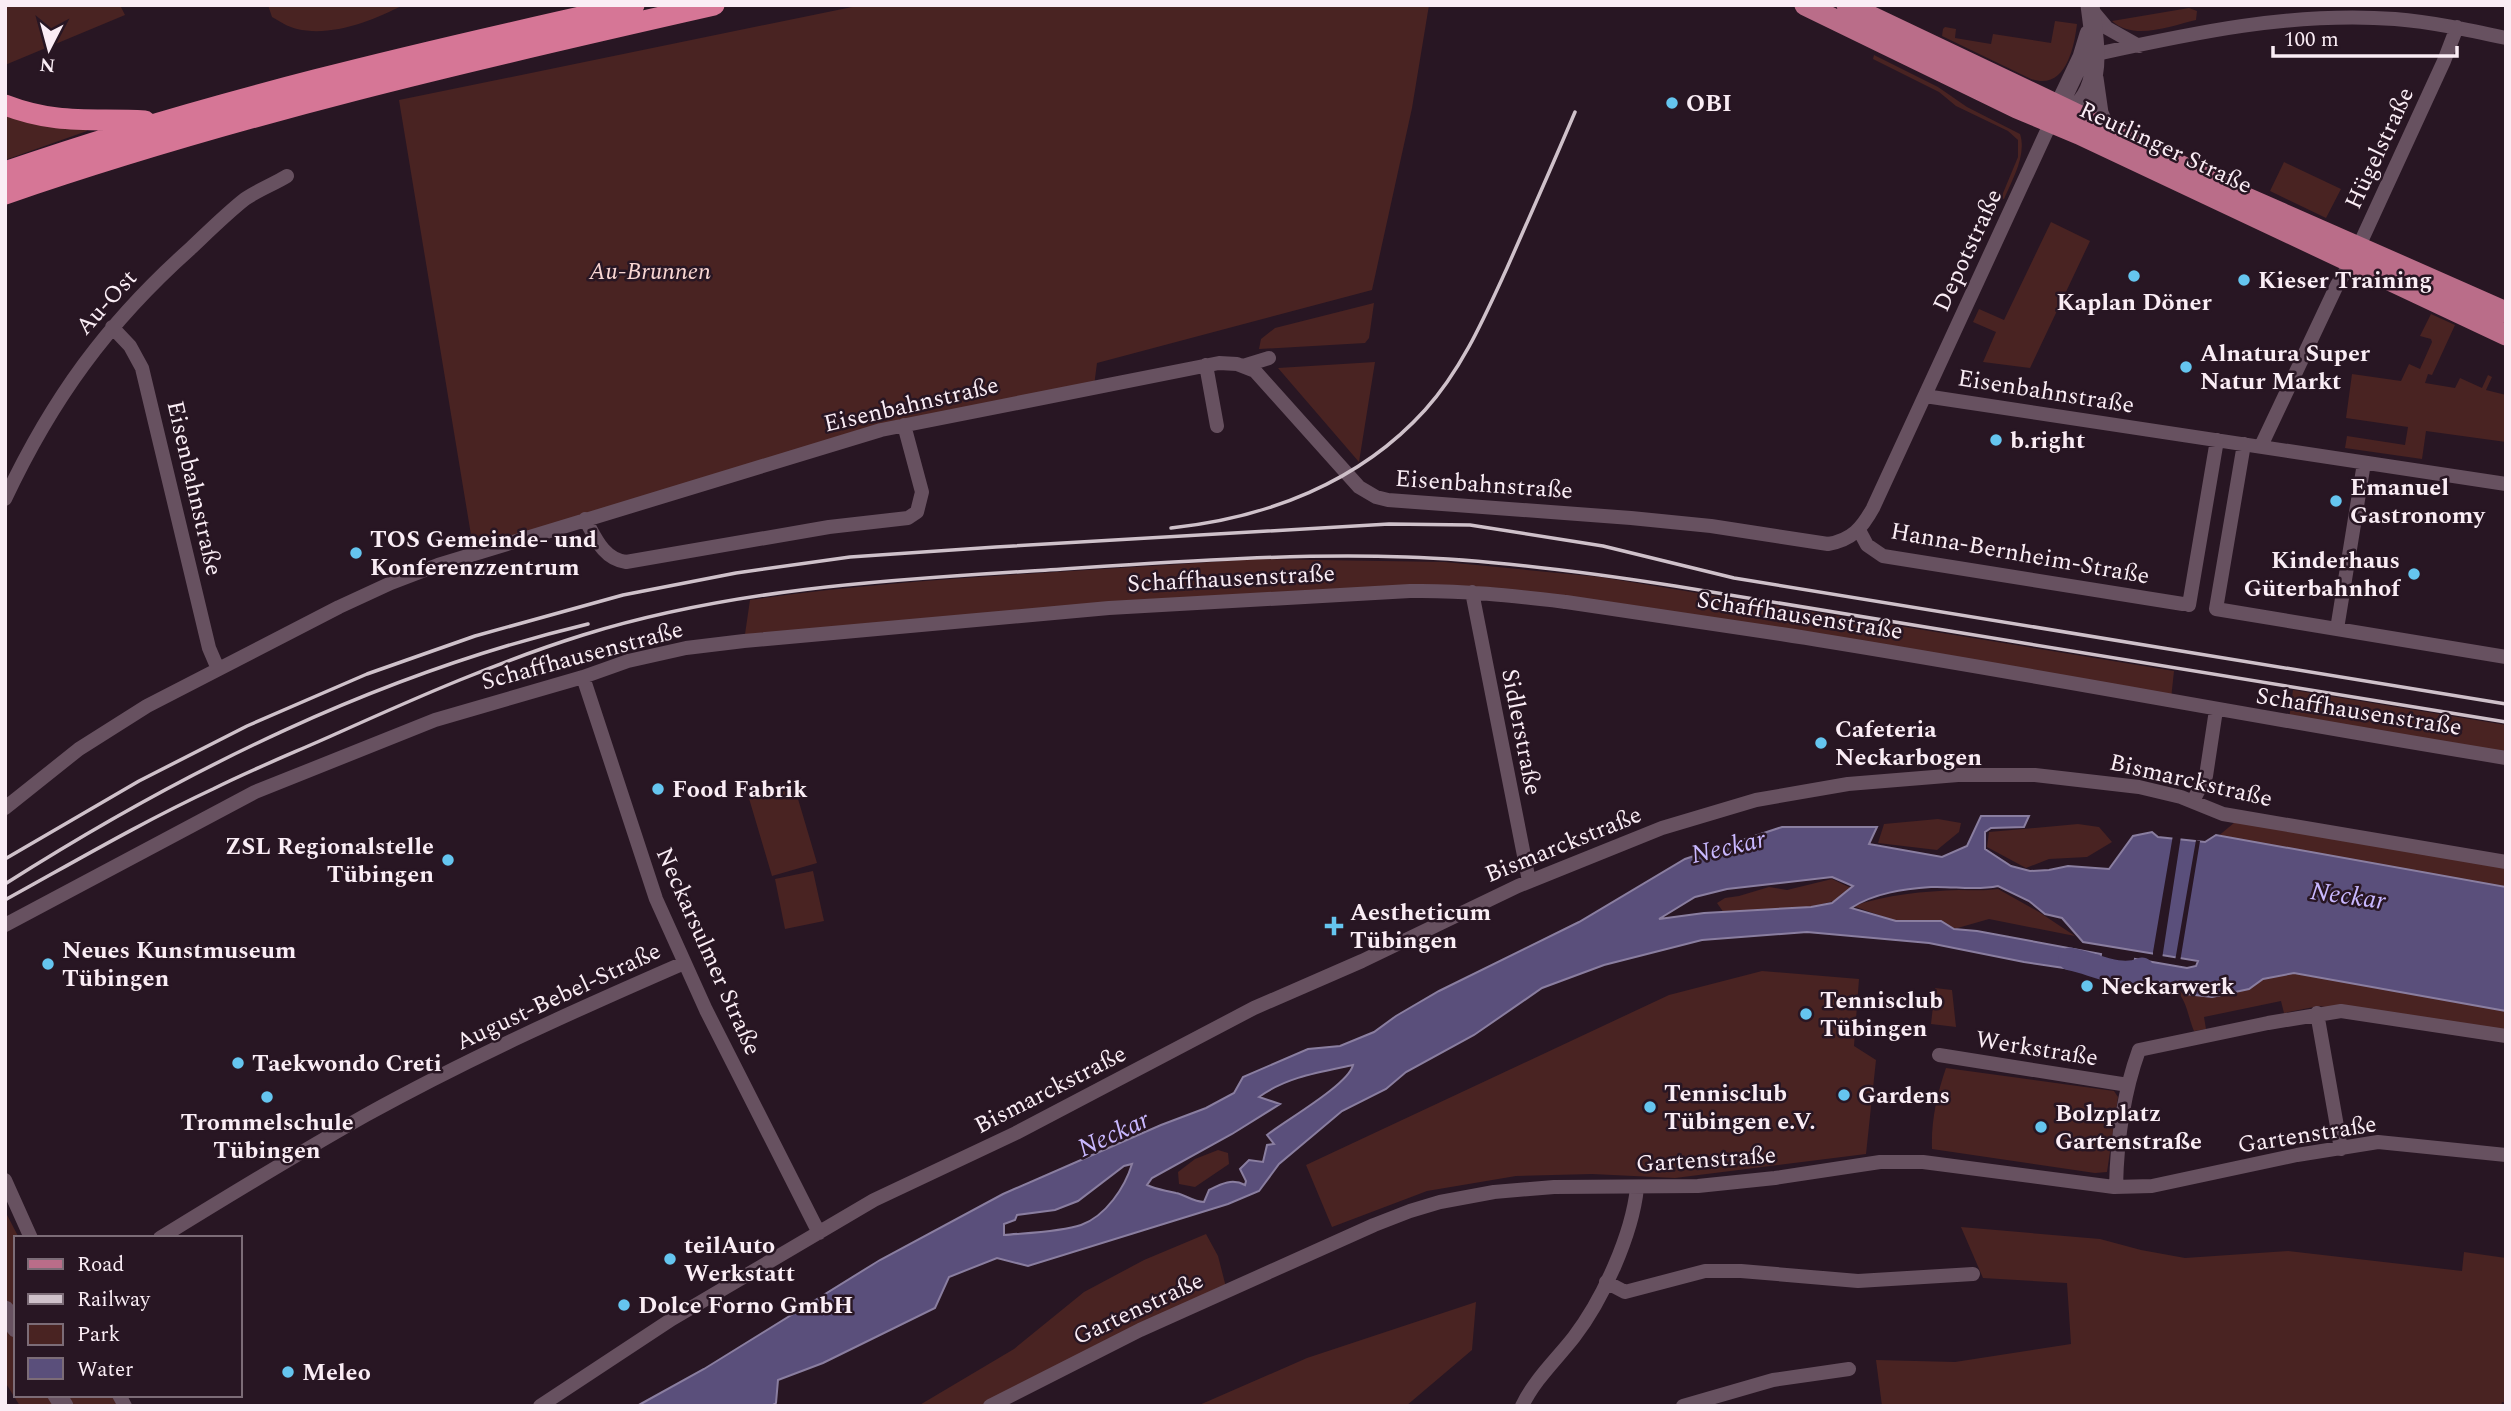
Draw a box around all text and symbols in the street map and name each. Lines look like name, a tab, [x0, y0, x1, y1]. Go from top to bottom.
north arrow	[14, 14, 84, 84]
scale bar	[2273, 14, 2457, 58]
text: 100 m	[2284, 24, 2339, 56]
text: N	[38, 49, 57, 80]
street label: Hügelstraße	[2336, 81, 2424, 215]
place label: OBI	[1686, 86, 1732, 122]
street label: Reutlinger Straße	[2073, 92, 2258, 204]
marker: OBI	[1664, 95, 1680, 111]
street label: Depotstraße	[1924, 183, 2012, 318]
park label: Au-Brunnen	[588, 254, 711, 290]
street label: Au-Ost	[67, 262, 146, 344]
place label: Kieser Training	[2258, 263, 2432, 299]
marker: Kaplan Döner	[2126, 268, 2142, 284]
marker: Kieser Training	[2236, 272, 2252, 288]
place label: Kaplan Döner	[2056, 285, 2212, 321]
place label: Alnatura Super Natur Markt	[2200, 336, 2371, 400]
marker: Alnatura Super Natur Markt	[2178, 359, 2194, 375]
street label: Eisenbahnstraße	[1955, 360, 2137, 424]
street label: Eisenbahnstraße	[820, 367, 1002, 443]
street label: Eisenbahnstraße	[156, 397, 232, 579]
place label: b.right	[2010, 423, 2085, 459]
marker: b.right	[1988, 432, 2004, 448]
street label: Eisenbahnstraße	[1394, 461, 1574, 509]
place label: Emanuel Gastronomy	[2350, 470, 2486, 534]
marker: Emanuel Gastronomy	[2328, 493, 2344, 509]
street label: Hanna-Bernheim-Straße	[1887, 513, 2152, 594]
place label: TOS Gemeinde- und Konferenzzentrum	[370, 522, 597, 586]
place label: Kinderhaus Güterbahnhof	[2244, 543, 2402, 607]
marker: TOS Gemeinde- und Konferenzzentrum	[348, 545, 364, 561]
street label: Schaffhausenstraße	[1126, 556, 1336, 602]
marker: Kinderhaus Güterbahnhof	[2406, 566, 2422, 582]
street label: Schaffhausenstraße	[1694, 582, 1905, 650]
street label: Schaffhausenstraße	[477, 612, 687, 700]
street label: Sidlerstraße	[1491, 666, 1551, 799]
street label: Schaffhausenstraße	[2253, 678, 2464, 746]
place label: Cafeteria Neckarbogen	[1835, 712, 1982, 776]
marker: Cafeteria Neckarbogen	[1813, 735, 1829, 751]
street label: Bismarckstraße	[2106, 745, 2276, 817]
place label: Food Fabrik	[672, 772, 808, 808]
marker: Food Fabrik	[650, 781, 666, 797]
street label: Bismarckstraße	[1480, 797, 1647, 893]
water label: Neckar	[1687, 819, 1771, 875]
place label: ZSL Regionalstelle Tübingen	[225, 829, 434, 893]
street label: Neckarsulmer Straße	[646, 842, 770, 1061]
marker: ZSL Regionalstelle Tübingen	[440, 852, 456, 868]
water label: Neckar	[2308, 871, 2389, 921]
place label: Aestheticum Tübingen	[1350, 895, 1491, 959]
marker: Aestheticum Tübingen	[1324, 916, 1344, 936]
place label: Neues Kunstmuseum Tübingen	[62, 933, 297, 997]
street label: August-Bebel-Straße	[450, 933, 667, 1060]
marker: Neues Kunstmuseum Tübingen	[40, 956, 56, 972]
place label: Neckarwerk	[2101, 969, 2236, 1005]
marker: Neckarwerk	[2079, 978, 2095, 994]
place label: Tennisclub Tübingen	[1820, 983, 1943, 1047]
marker: Tennisclub Tübingen	[1798, 1006, 1814, 1022]
street label: Werkstraße	[1973, 1022, 2101, 1076]
street label: Bismarckstraße	[968, 1036, 1133, 1144]
place label: Taekwondo Creti	[252, 1046, 442, 1082]
marker: Taekwondo Creti	[230, 1055, 246, 1071]
place label: Tennisclub Tübingen e.V.	[1664, 1076, 1816, 1140]
place label: Gardens	[1858, 1078, 1950, 1114]
marker: Gardens	[1836, 1087, 1852, 1103]
marker: Trommelschule Tübingen	[259, 1089, 275, 1105]
place label: Bolzplatz Gartenstraße	[2055, 1096, 2202, 1160]
water label: Neckar	[1071, 1099, 1157, 1168]
marker: Tennisclub Tübingen e.V.	[1642, 1099, 1658, 1115]
place label: Trommelschule Tübingen	[180, 1105, 354, 1169]
street label: Gartenstraße	[2235, 1106, 2379, 1164]
marker: Bolzplatz Gartenstraße	[2033, 1119, 2049, 1135]
street label: Gartenstraße	[1635, 1137, 1777, 1183]
place label: teilAuto Werkstatt	[684, 1228, 795, 1292]
legend	[14, 1236, 242, 1397]
text: Road	[77, 1249, 124, 1281]
marker: teilAuto Werkstatt	[662, 1251, 678, 1267]
street label: Gartenstraße	[1067, 1263, 1210, 1355]
text: Railway	[77, 1284, 151, 1316]
place label: Dolce Forno GmbH	[638, 1288, 853, 1324]
marker: Dolce Forno GmbH	[616, 1297, 632, 1313]
text: Park	[77, 1319, 121, 1351]
text: Water	[77, 1354, 133, 1386]
place label: Meleo	[302, 1355, 371, 1391]
marker: Meleo	[280, 1364, 296, 1380]

